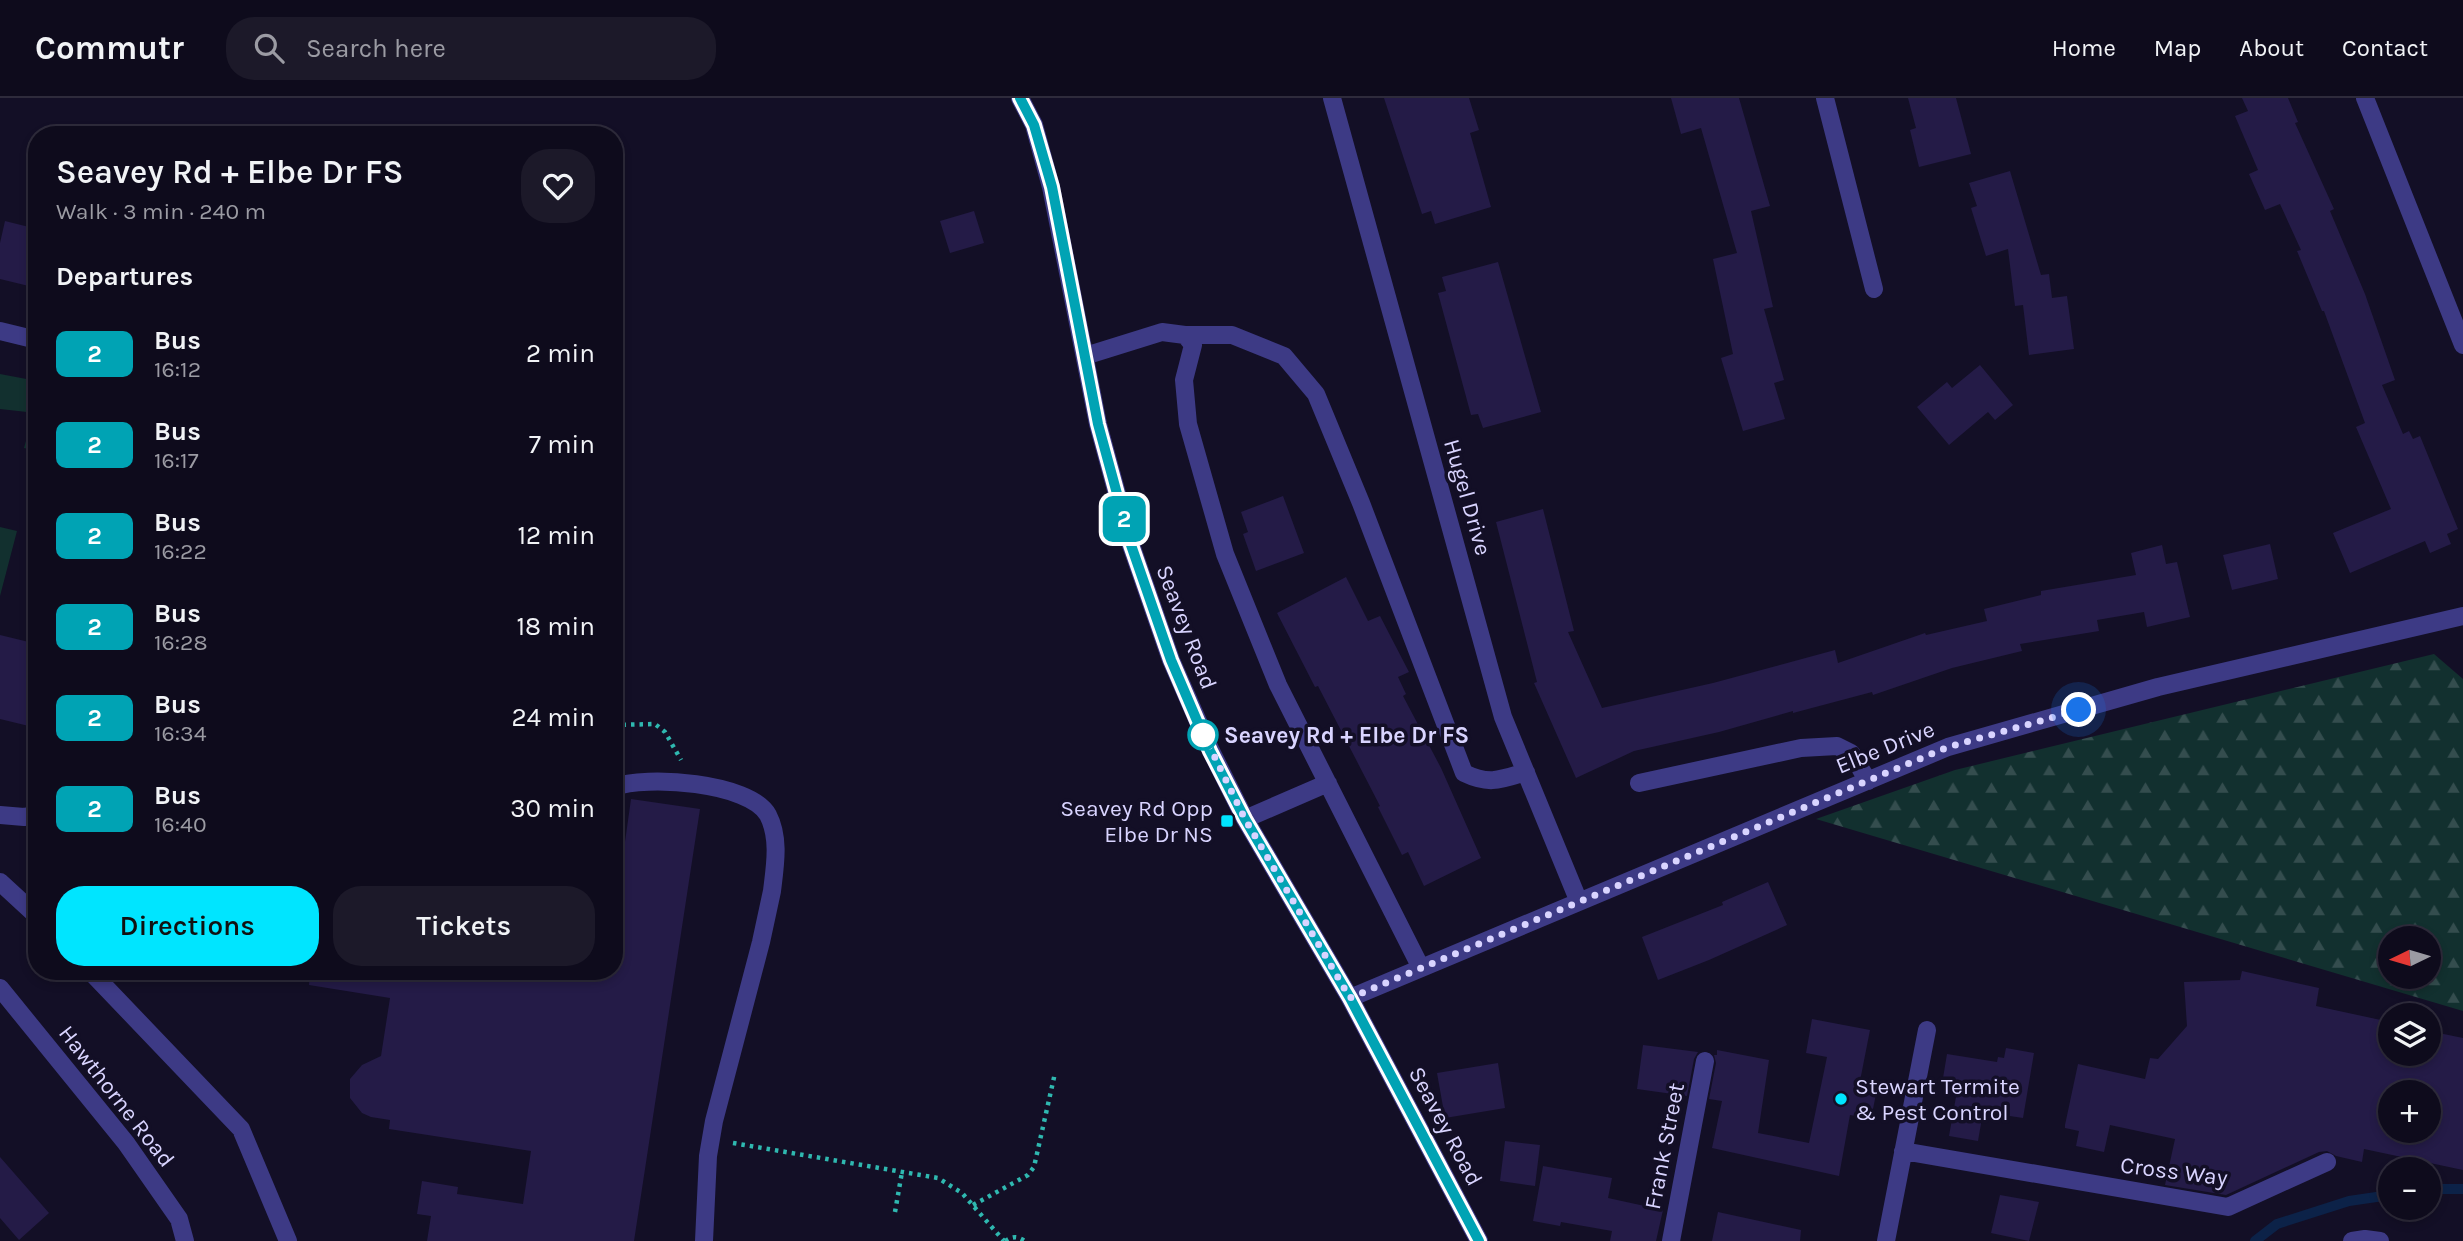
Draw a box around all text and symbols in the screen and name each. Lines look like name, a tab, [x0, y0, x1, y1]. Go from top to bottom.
search box	[226, 17, 716, 80]
text: Commutr	[35, 29, 184, 67]
icon: search	[250, 29, 288, 67]
text: Search here	[306, 33, 446, 64]
text: Home	[2052, 34, 2116, 62]
text: Map	[2154, 34, 2201, 62]
text: About	[2239, 34, 2304, 62]
text: Contact	[2342, 34, 2428, 62]
button: heart	[521, 149, 595, 223]
text: Seavey Rd + Elbe Dr FS	[56, 153, 403, 191]
text: Walk · 3 min · 240 m	[56, 198, 266, 225]
text: Departures	[56, 261, 193, 292]
text: Bus	[154, 325, 201, 356]
text: 2 min	[526, 338, 595, 369]
text: 2	[87, 340, 102, 368]
text: 16:12	[154, 356, 201, 383]
text: Bus	[154, 416, 201, 447]
text: 7 min	[529, 429, 595, 460]
text: 2	[87, 431, 102, 459]
street label: Hugel Drive	[1438, 436, 1497, 558]
text: 16:17	[154, 447, 198, 474]
line badge: 2	[1101, 496, 1147, 542]
text: 2	[1117, 505, 1131, 533]
text: Bus	[154, 507, 201, 538]
text: 12 min	[517, 520, 595, 551]
text: 2	[87, 522, 102, 550]
text: 16:22	[154, 538, 207, 565]
street label: Seavey Road	[1150, 561, 1223, 693]
text: Bus	[154, 598, 201, 629]
text: 18 min	[516, 611, 595, 642]
text: 2	[87, 613, 102, 641]
text: 16:28	[154, 629, 208, 656]
text: Bus	[154, 689, 201, 720]
your location	[2061, 692, 2096, 727]
text: 24 min	[511, 702, 595, 733]
text: 2	[87, 704, 102, 732]
street label: Elbe Drive	[1832, 715, 1938, 779]
text: 16:34	[154, 720, 207, 747]
marker: Seavey Rd + Elbe Dr FS	[1188, 720, 1218, 750]
place label: Seavey Rd + Elbe Dr FS	[1224, 722, 1469, 749]
text: Bus	[154, 780, 201, 811]
text: 30 min	[510, 793, 595, 824]
text: 2	[87, 795, 102, 823]
place label: Seavey Rd Opp Elbe Dr NS	[1060, 795, 1213, 848]
text: 16:40	[154, 811, 207, 838]
marker: Seavey Rd Opp Elbe Dr NS	[1219, 813, 1235, 829]
button: Directions	[56, 886, 319, 966]
button: Tickets	[333, 886, 595, 966]
north arrow	[2378, 926, 2441, 989]
map controls	[2378, 926, 2441, 1220]
button: layers	[2378, 1003, 2441, 1066]
street label: Hawthorne Road	[53, 1020, 180, 1172]
street label: Seavey Road	[1403, 1062, 1488, 1190]
place label: Stewart Termite & Pest Control	[1855, 1073, 2020, 1126]
street label: Frank Street	[1639, 1080, 1690, 1212]
button: +	[2378, 1080, 2441, 1143]
marker: Stewart Termite & Pest Control	[1833, 1091, 1849, 1107]
street label: Cross Way	[2119, 1152, 2229, 1192]
button: −	[2378, 1157, 2441, 1220]

